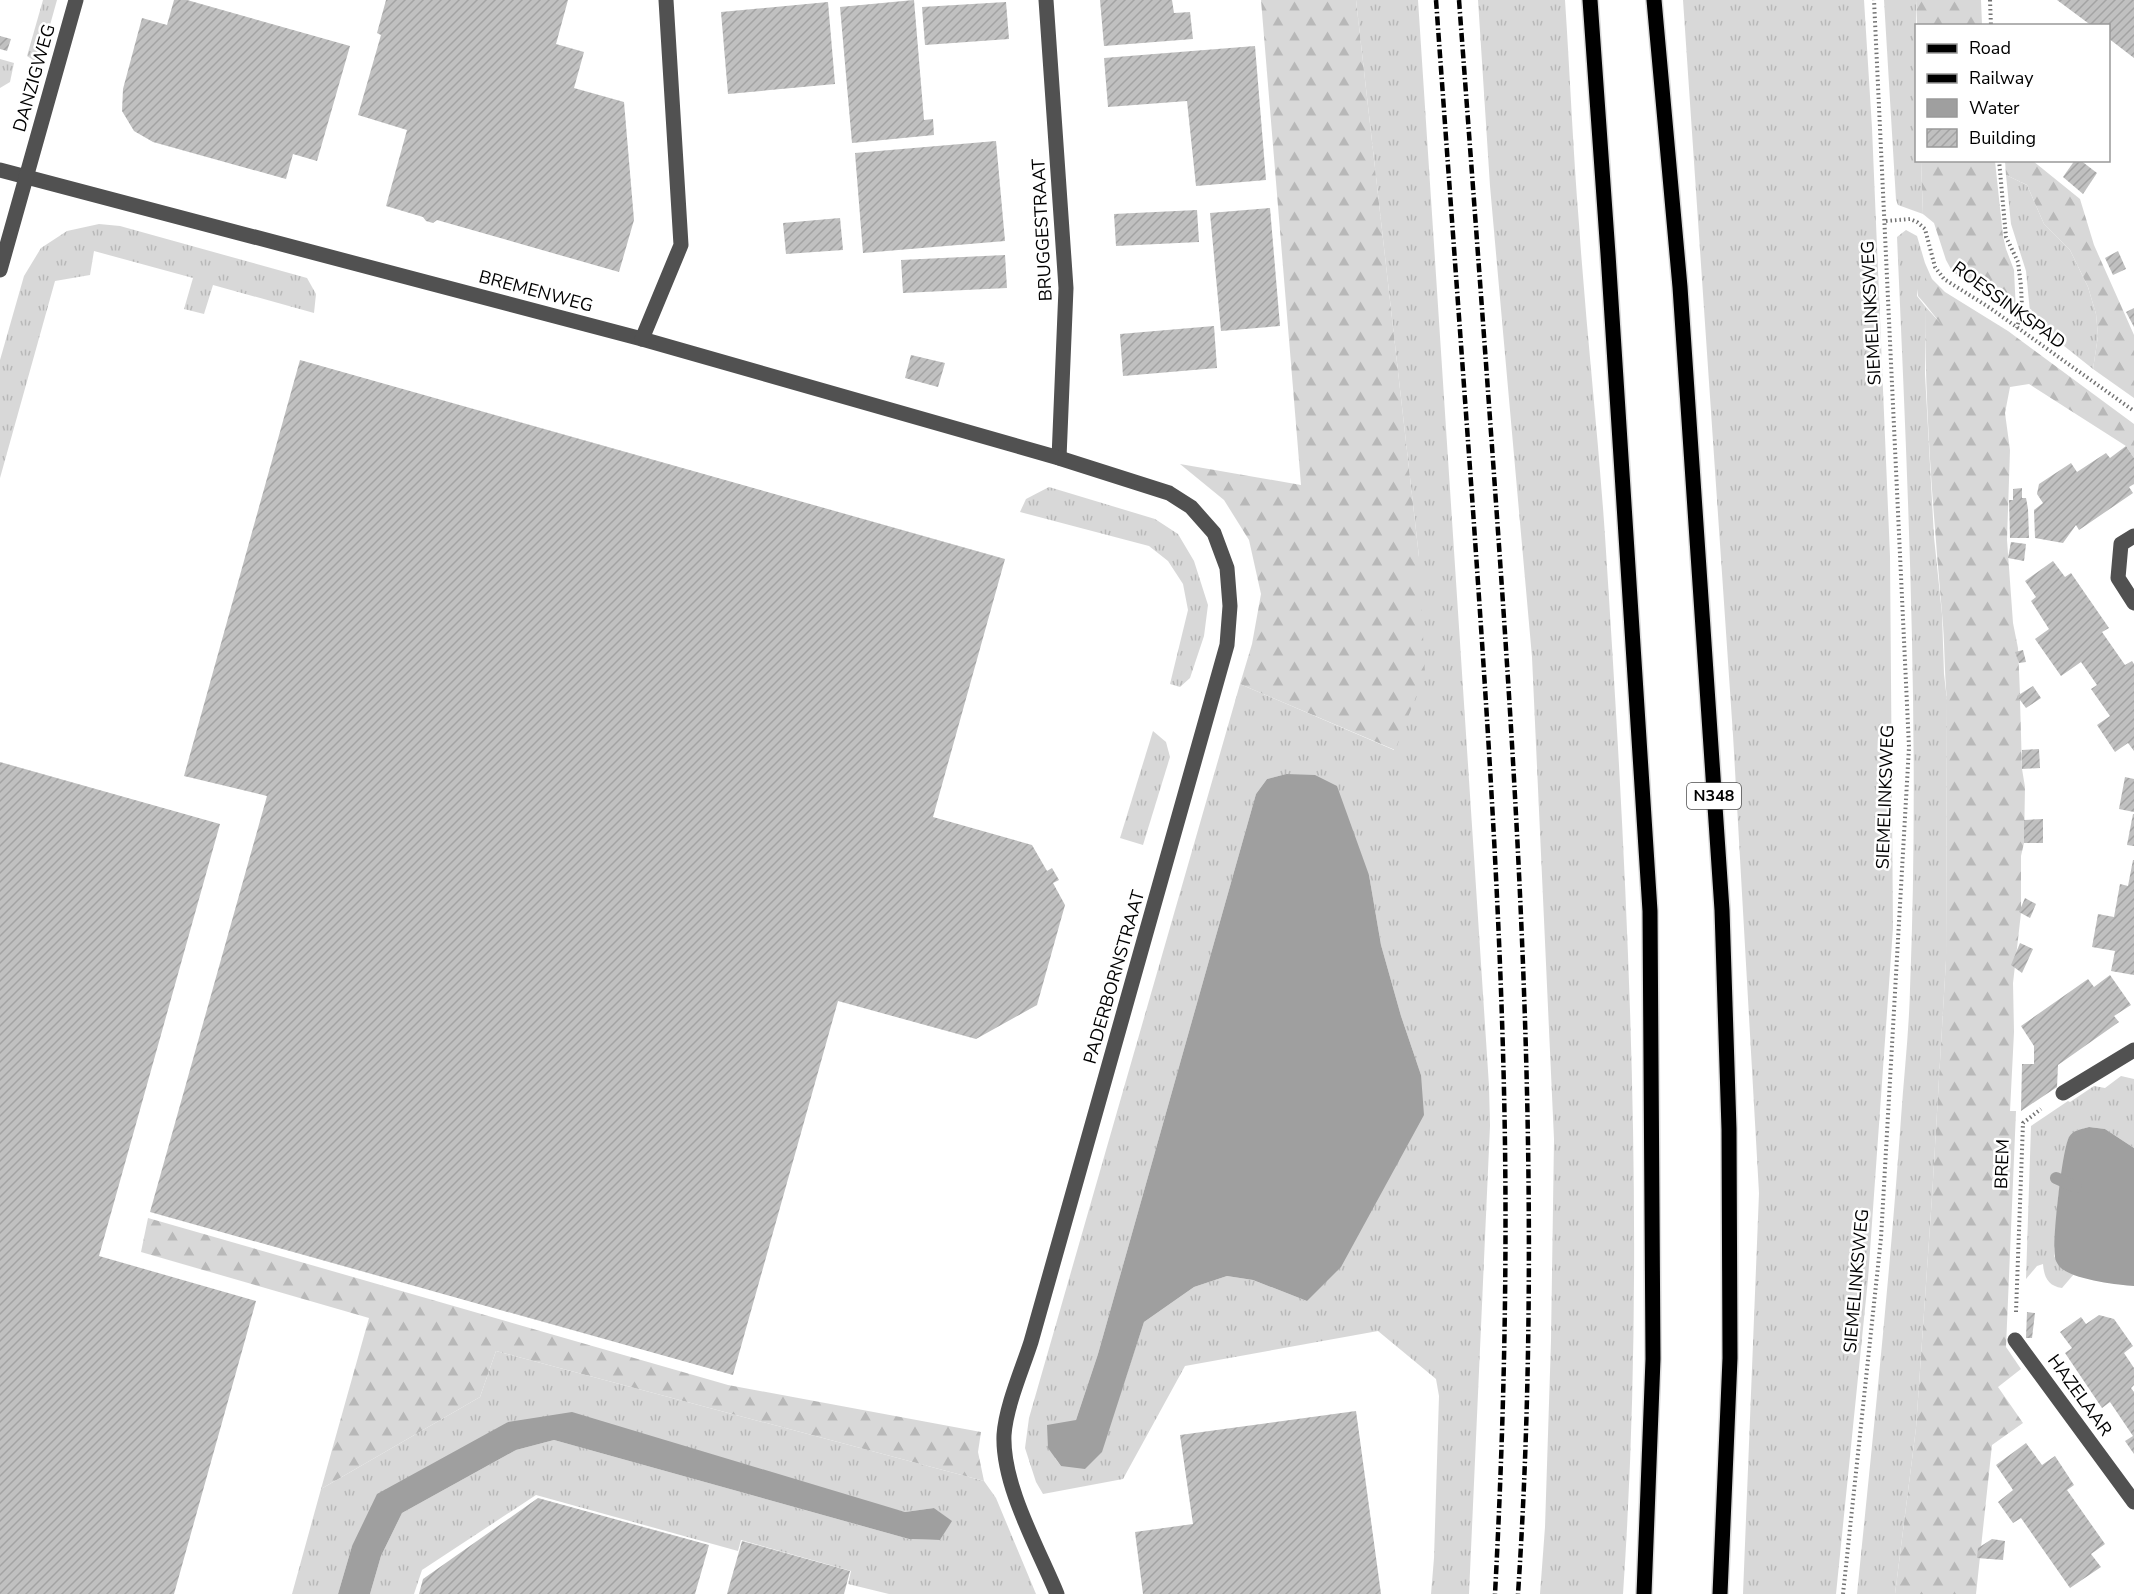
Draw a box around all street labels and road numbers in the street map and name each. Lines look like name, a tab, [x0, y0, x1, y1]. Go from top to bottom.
street label: DANZIGWEG	[7, 21, 61, 135]
street label: BRUGGESTRAAT	[1026, 158, 1058, 302]
street label: SIEMELINKSWEG	[1855, 240, 1887, 386]
street label: ROESSINKSPAD	[1948, 256, 2070, 354]
street label: BREMENWEG	[476, 264, 596, 318]
street label: SIEMELINKSWEG	[1870, 724, 1900, 870]
road number: N348	[1687, 783, 1741, 809]
street label: PADERBORNSTRAAT	[1078, 887, 1150, 1067]
street label: BREM	[1989, 1139, 2015, 1189]
street label: SIEMELINKSWEG	[1838, 1208, 1874, 1354]
street label: HAZELAAR	[2042, 1349, 2118, 1441]

